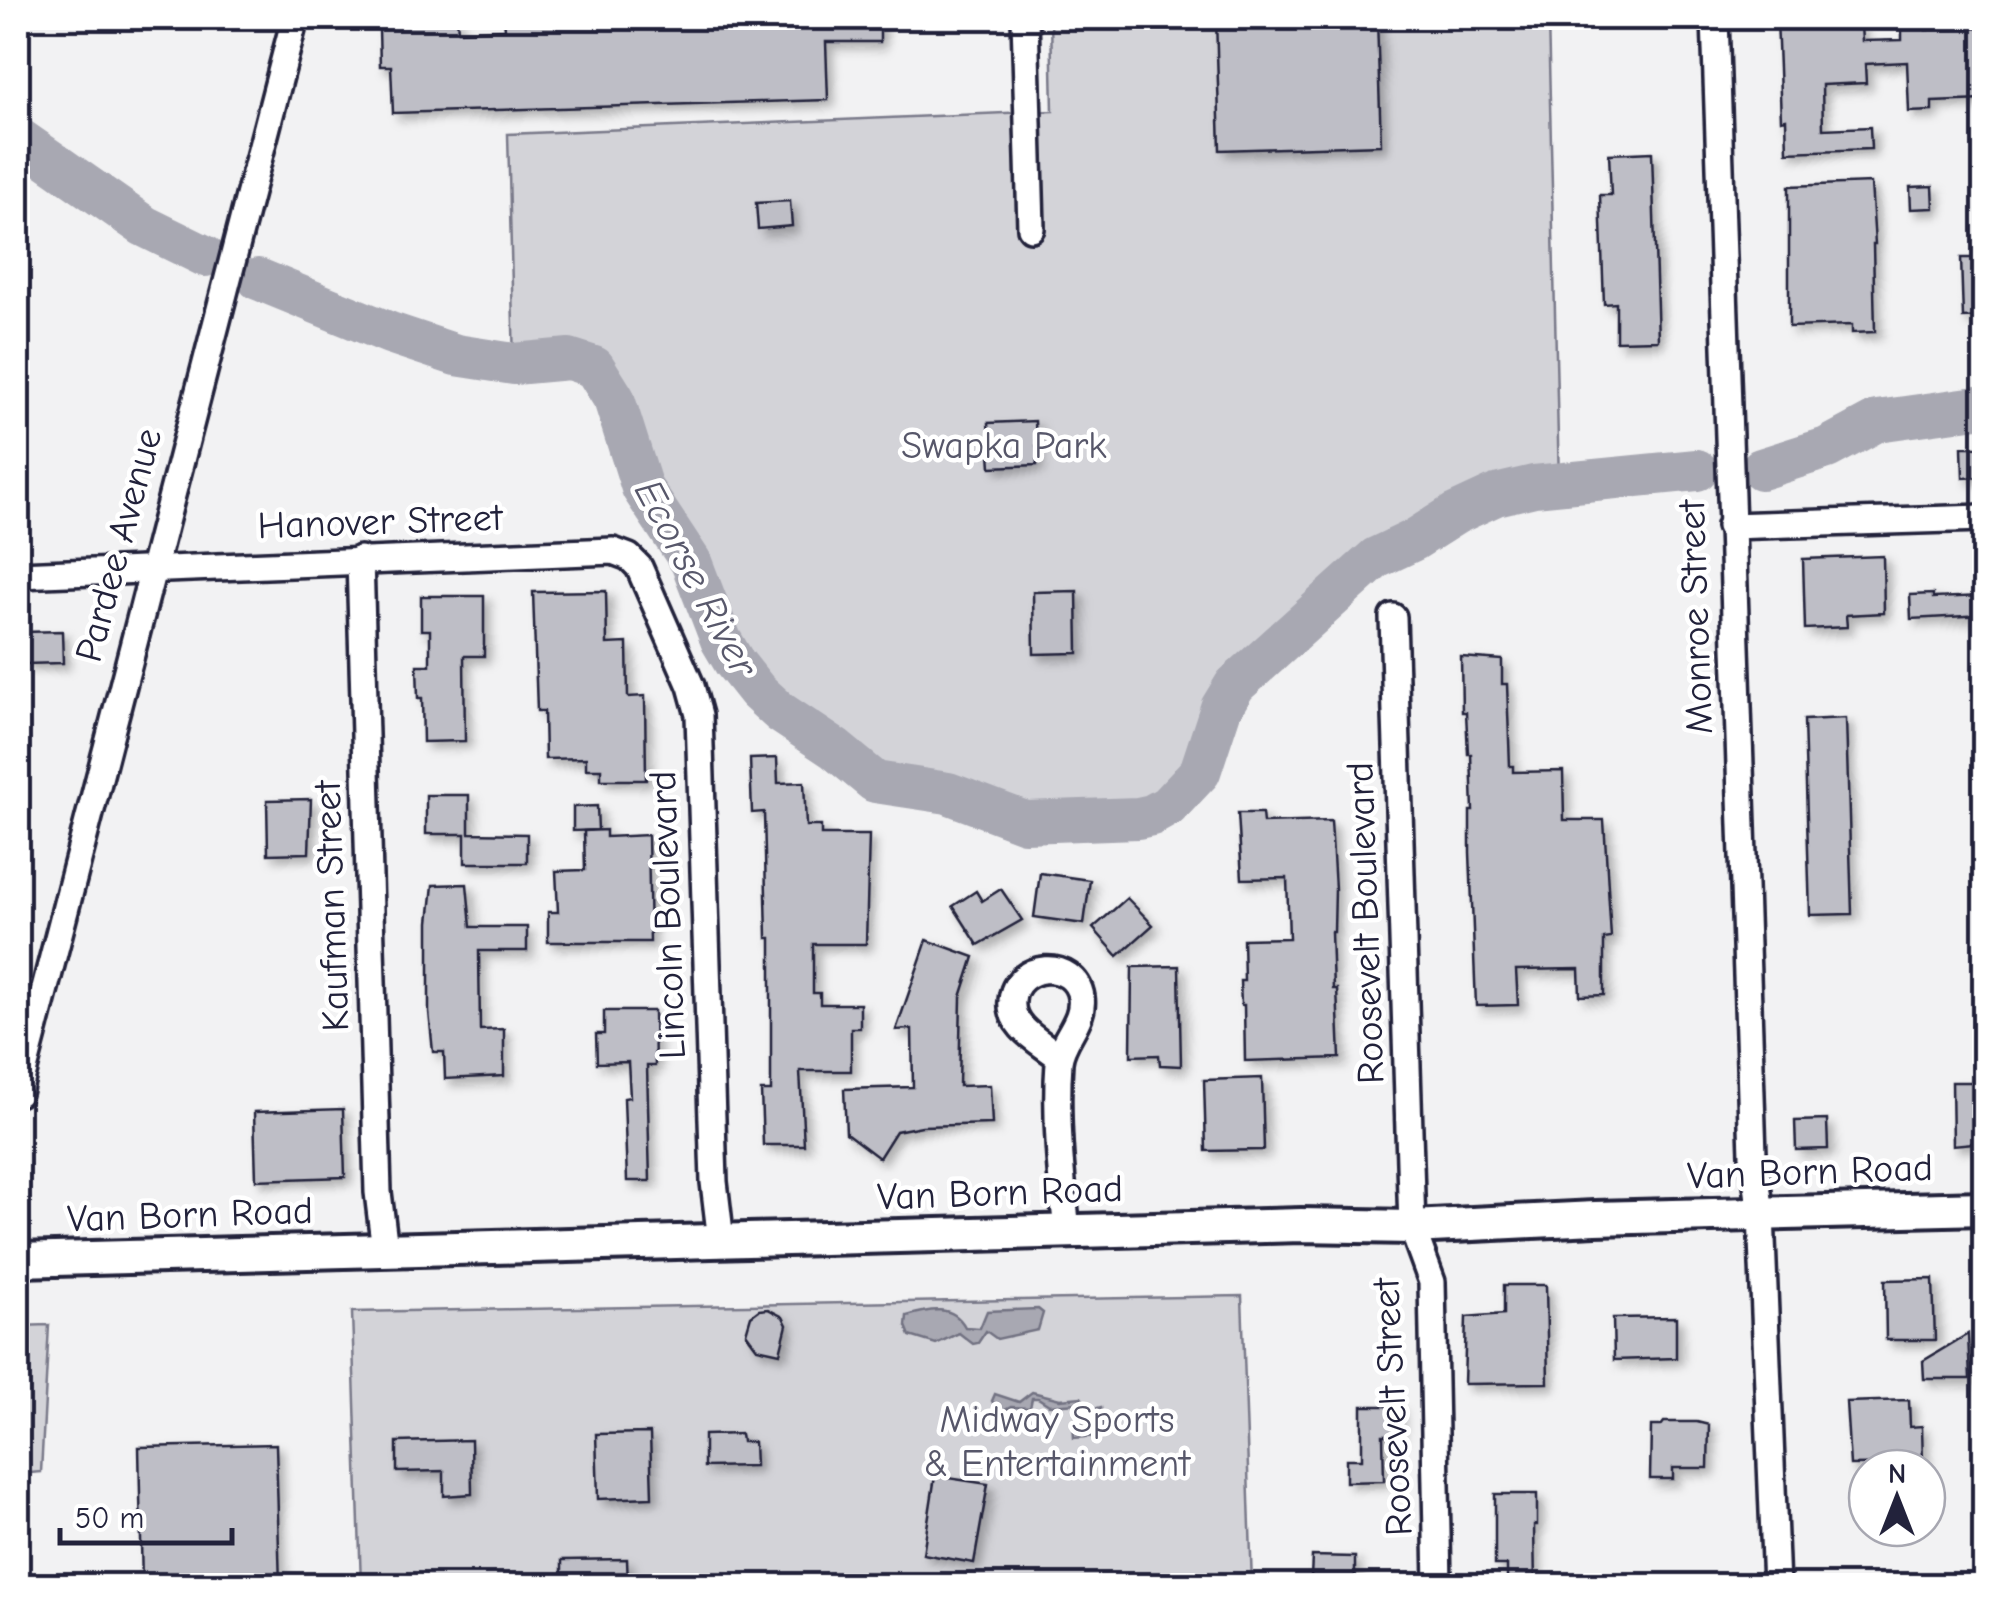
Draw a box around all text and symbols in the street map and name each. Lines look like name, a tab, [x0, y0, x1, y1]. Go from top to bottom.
street label: Pardee Avenue	[67, 423, 171, 667]
park label: Swapka Park	[901, 424, 1107, 468]
water label: Ecorse River	[625, 472, 768, 686]
street label: Hanover Street	[257, 496, 504, 548]
street label: Monroe Street	[1670, 498, 1722, 735]
street label: Roosevelt Boulevard	[1338, 761, 1394, 1085]
street label: Lincoln Boulevard	[641, 770, 695, 1060]
street label: Kaufman Street	[306, 779, 358, 1032]
street label: Van Born Road	[1686, 1146, 1934, 1198]
street label: Van Born Road	[876, 1167, 1124, 1219]
street label: Van Born Road	[66, 1189, 314, 1241]
street label: Roosevelt Street	[1364, 1276, 1422, 1537]
park label: Midway Sports & Entertainment	[924, 1398, 1191, 1486]
north arrow	[1847, 1448, 1947, 1548]
text: N	[1888, 1458, 1906, 1490]
scale bar	[60, 1483, 232, 1545]
text: 50 m	[75, 1501, 144, 1536]

